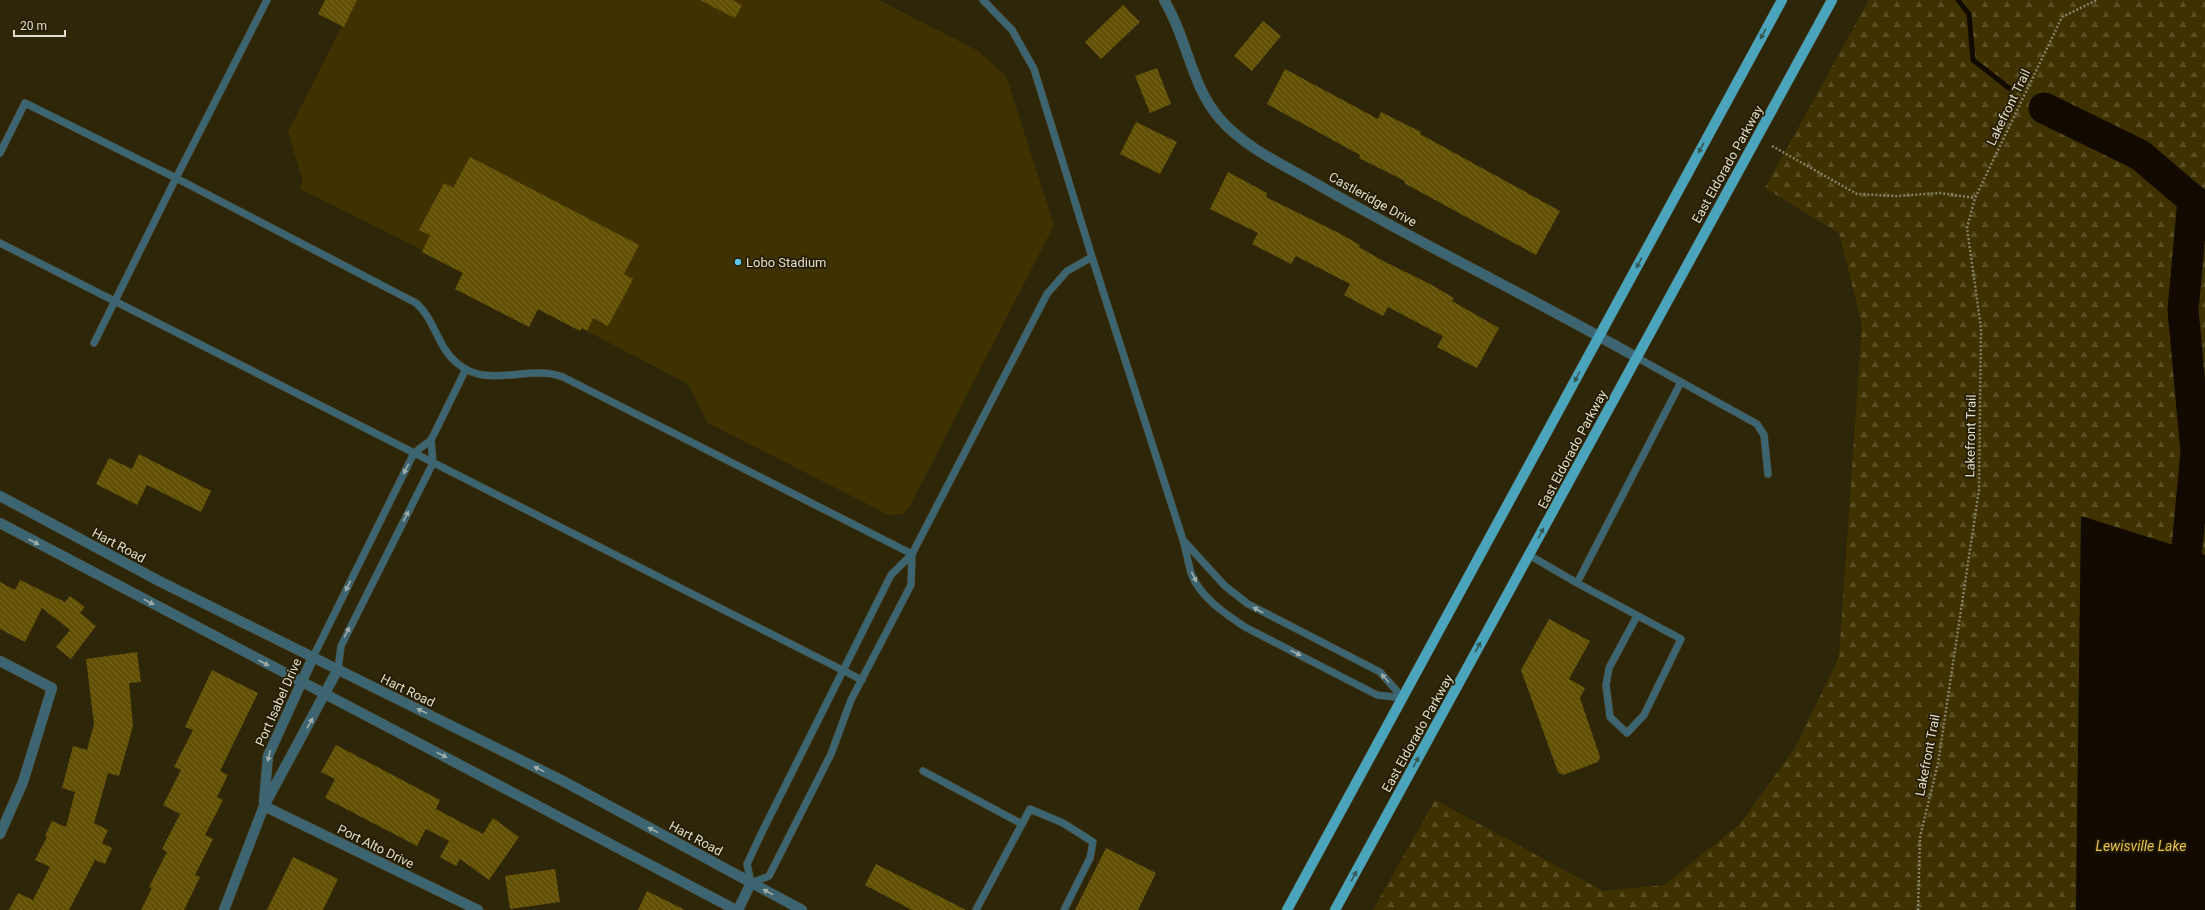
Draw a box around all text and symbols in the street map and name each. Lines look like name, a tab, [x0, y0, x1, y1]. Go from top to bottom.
scale bar	[14, 12, 65, 38]
text: 20 m	[20, 19, 47, 33]
one-way arrow	[1760, 28, 1767, 40]
street label: Lakefront Trail	[1984, 67, 2033, 148]
street label: East Eldorado Parkway	[1689, 103, 1766, 226]
one-way arrow	[1698, 143, 1704, 154]
street label: Castleridge Drive	[1326, 169, 1419, 230]
place label: Lobo Stadium	[746, 255, 826, 270]
marker: Lobo Stadium	[733, 257, 743, 267]
one-way arrow	[1635, 257, 1642, 268]
one-way arrow	[1573, 371, 1580, 383]
street label: East Eldorado Parkway	[1535, 387, 1610, 511]
street label: Lakefront Trail	[1962, 394, 1979, 478]
one-way arrow	[403, 464, 409, 475]
one-way arrow	[403, 510, 410, 522]
street label: Hart Road	[89, 525, 148, 566]
one-way arrow	[1537, 527, 1544, 539]
one-way arrow	[29, 538, 40, 545]
one-way arrow	[1191, 571, 1197, 583]
one-way arrow	[345, 580, 351, 592]
one-way arrow	[143, 599, 155, 606]
one-way arrow	[1252, 607, 1264, 614]
one-way arrow	[344, 626, 351, 638]
one-way arrow	[1475, 642, 1482, 653]
one-way arrow	[1290, 650, 1302, 656]
street label: Port Isabel Drive	[252, 656, 305, 749]
one-way arrow	[258, 660, 270, 667]
street label: Hart Road	[378, 671, 437, 710]
street label: East Eldorado Parkway	[1379, 672, 1456, 795]
one-way arrow	[1381, 673, 1390, 682]
one-way arrow	[417, 708, 428, 714]
street label: Lakefront Trail	[1912, 713, 1943, 797]
one-way arrow	[306, 717, 313, 728]
one-way arrow	[265, 750, 271, 763]
one-way arrow	[436, 752, 448, 758]
one-way arrow	[1413, 756, 1420, 767]
one-way arrow	[533, 766, 544, 772]
street label: Hart Road	[666, 818, 725, 859]
street label: Port Alto Drive	[335, 821, 417, 872]
one-way arrow	[648, 827, 659, 834]
water label: Lewisville Lake	[2096, 838, 2186, 854]
one-way arrow	[1351, 870, 1357, 882]
one-way arrow	[762, 889, 774, 895]

